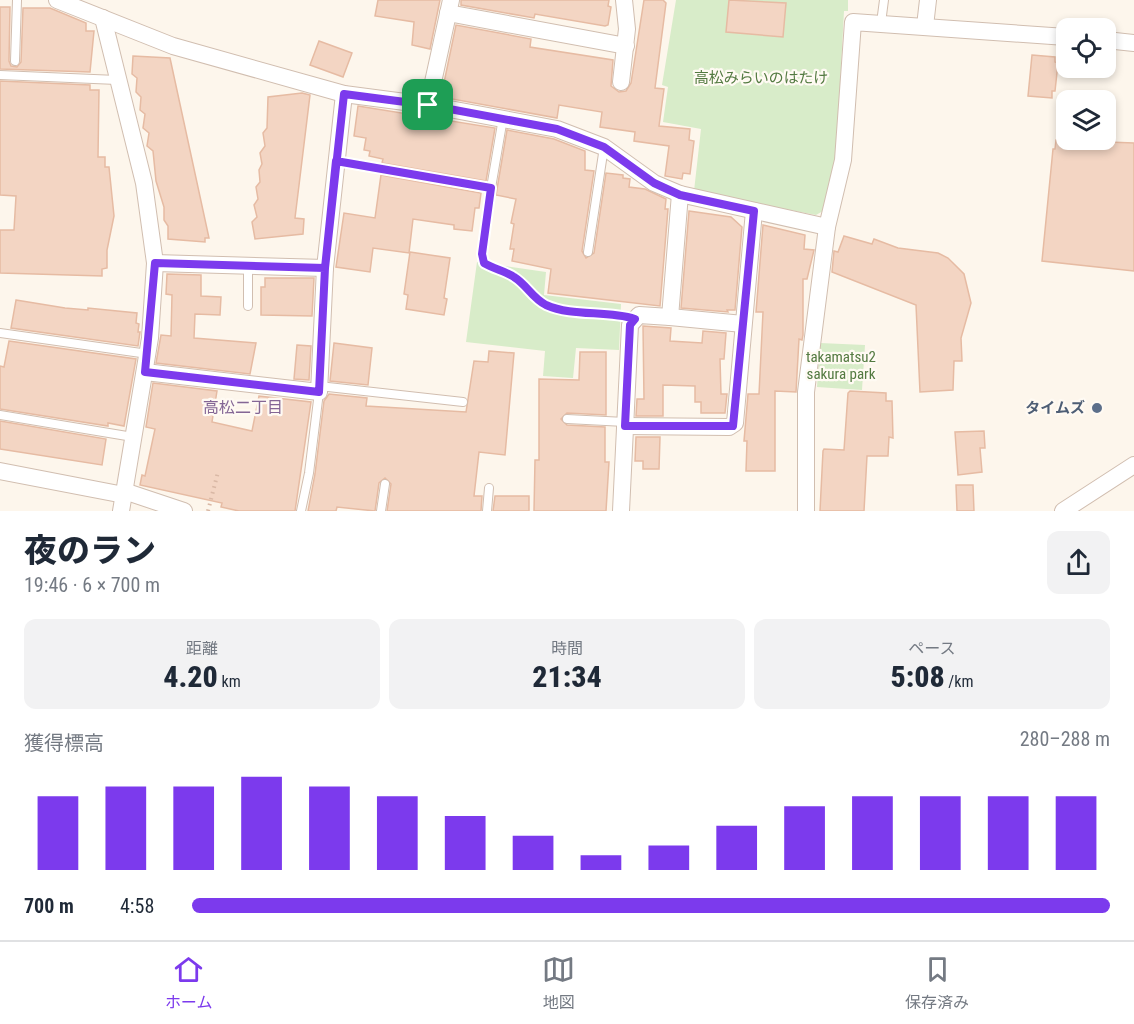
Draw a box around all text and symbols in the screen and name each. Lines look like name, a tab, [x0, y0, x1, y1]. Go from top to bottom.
map controls	[1056, 18, 1116, 150]
button: locate	[1056, 18, 1116, 78]
park label: 高松みらいのはたけ	[694, 69, 828, 87]
pin	[402, 79, 453, 130]
icon: arrive	[411, 88, 444, 121]
button: layers	[1056, 90, 1116, 150]
park label: takamatsu2 sakura park	[806, 348, 876, 383]
district label: 高松二丁目	[203, 398, 283, 417]
place label: タイムズ	[1025, 399, 1085, 417]
marker: タイムズ	[1090, 401, 1104, 415]
text: 夜のラン	[24, 531, 156, 570]
button: share	[1047, 531, 1110, 594]
text: 19:46 · 6 × 700 m	[24, 573, 160, 597]
text: 距離	[186, 639, 218, 658]
text: 時間	[551, 639, 583, 658]
text: ペース	[908, 639, 956, 658]
text: 4.20	[163, 659, 218, 694]
text: 21:34	[532, 659, 602, 694]
text: 5:08	[890, 659, 945, 694]
text: km	[218, 672, 241, 691]
text: /km	[945, 672, 974, 691]
text: 280–288 m	[1020, 727, 1110, 751]
text: 獲得標高	[24, 731, 104, 755]
text: 700 m	[24, 894, 74, 918]
text: 4:58	[120, 894, 154, 918]
tab: ホーム	[165, 953, 212, 1013]
tab: 地図	[542, 953, 575, 1013]
tab: 保存済み	[905, 953, 969, 1013]

